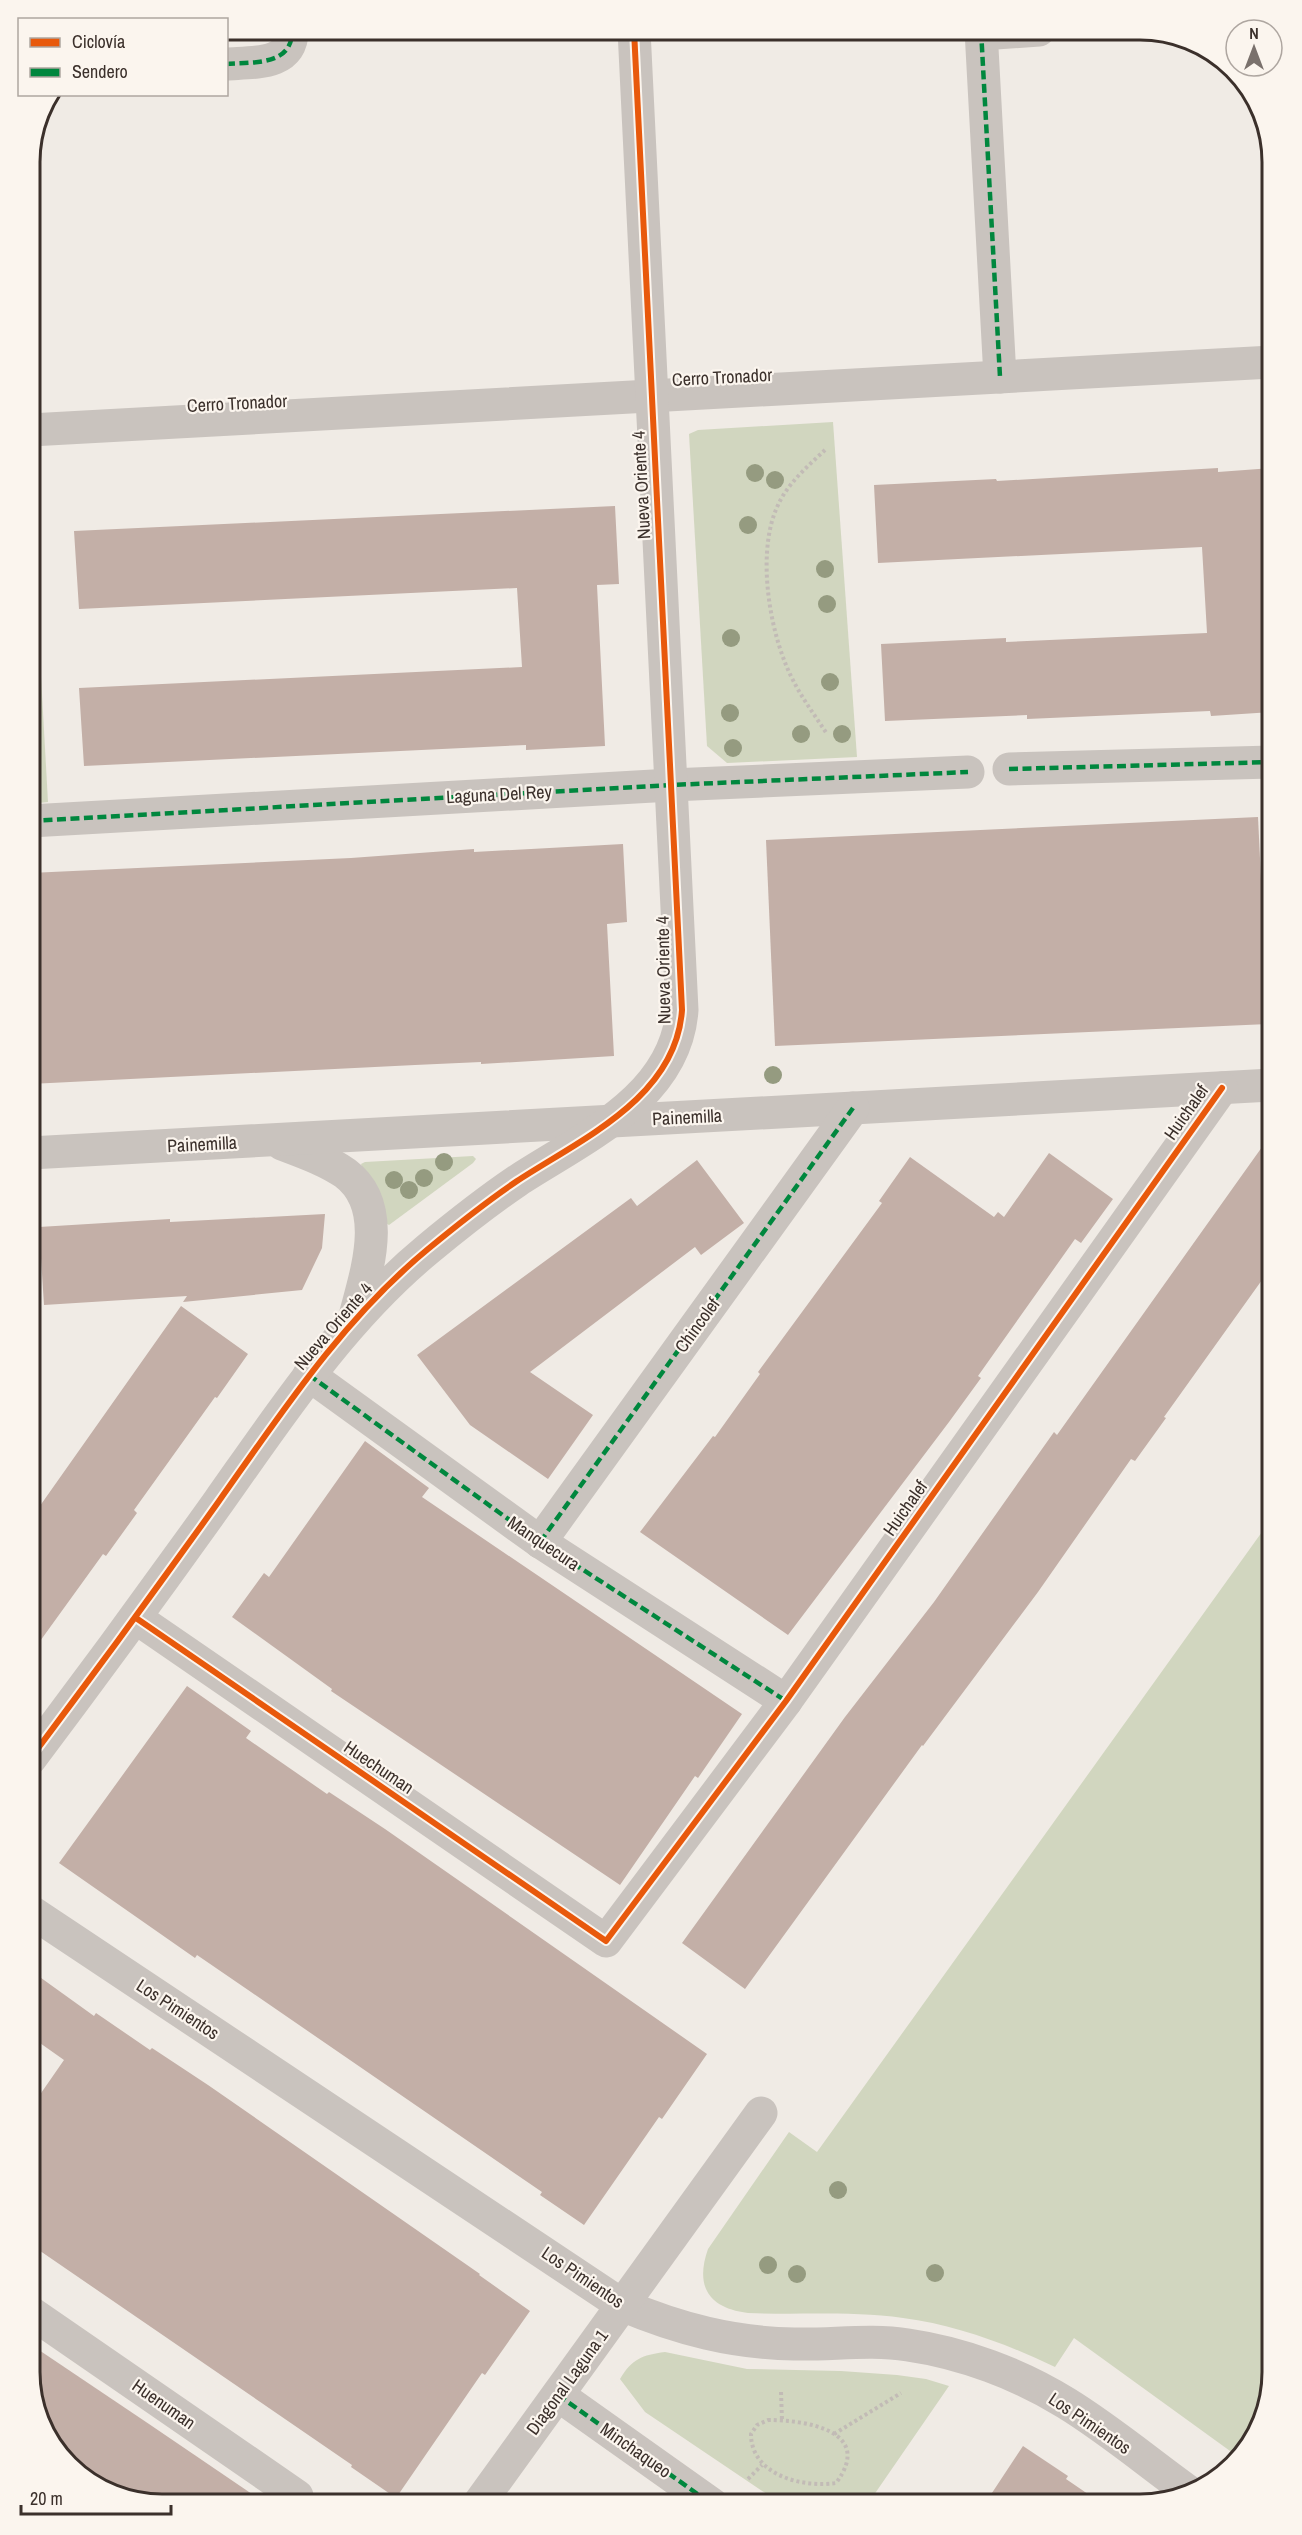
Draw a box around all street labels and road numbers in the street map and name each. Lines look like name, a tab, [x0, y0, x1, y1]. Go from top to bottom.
street label: Cerro Tronador	[671, 362, 773, 392]
street label: Cerro Tronador	[186, 388, 288, 418]
street label: Nueva Oriente 4	[626, 430, 656, 540]
street label: Laguna Del Rey	[445, 779, 553, 809]
street label: Nueva Oriente 4	[650, 916, 676, 1024]
street label: Huichalef	[1158, 1079, 1215, 1145]
street label: Painemilla	[652, 1103, 722, 1131]
street label: Painemilla	[167, 1130, 237, 1158]
street label: Nueva Oriente 4	[288, 1277, 378, 1375]
street label: Chincolef	[669, 1292, 726, 1358]
street label: Huichalef	[877, 1475, 934, 1541]
street label: Manquecura	[503, 1510, 585, 1576]
street label: Huechuman	[339, 1734, 419, 1800]
street label: Los Pimientos	[132, 1973, 224, 2045]
street label: Los Pimientos	[537, 2240, 629, 2314]
street label: Diagonal Laguna 1	[520, 2324, 614, 2440]
street label: Huenuman	[127, 2373, 201, 2435]
street label: Los Pimientos	[1044, 2386, 1136, 2460]
street label: Minchaqueo	[596, 2416, 676, 2484]

